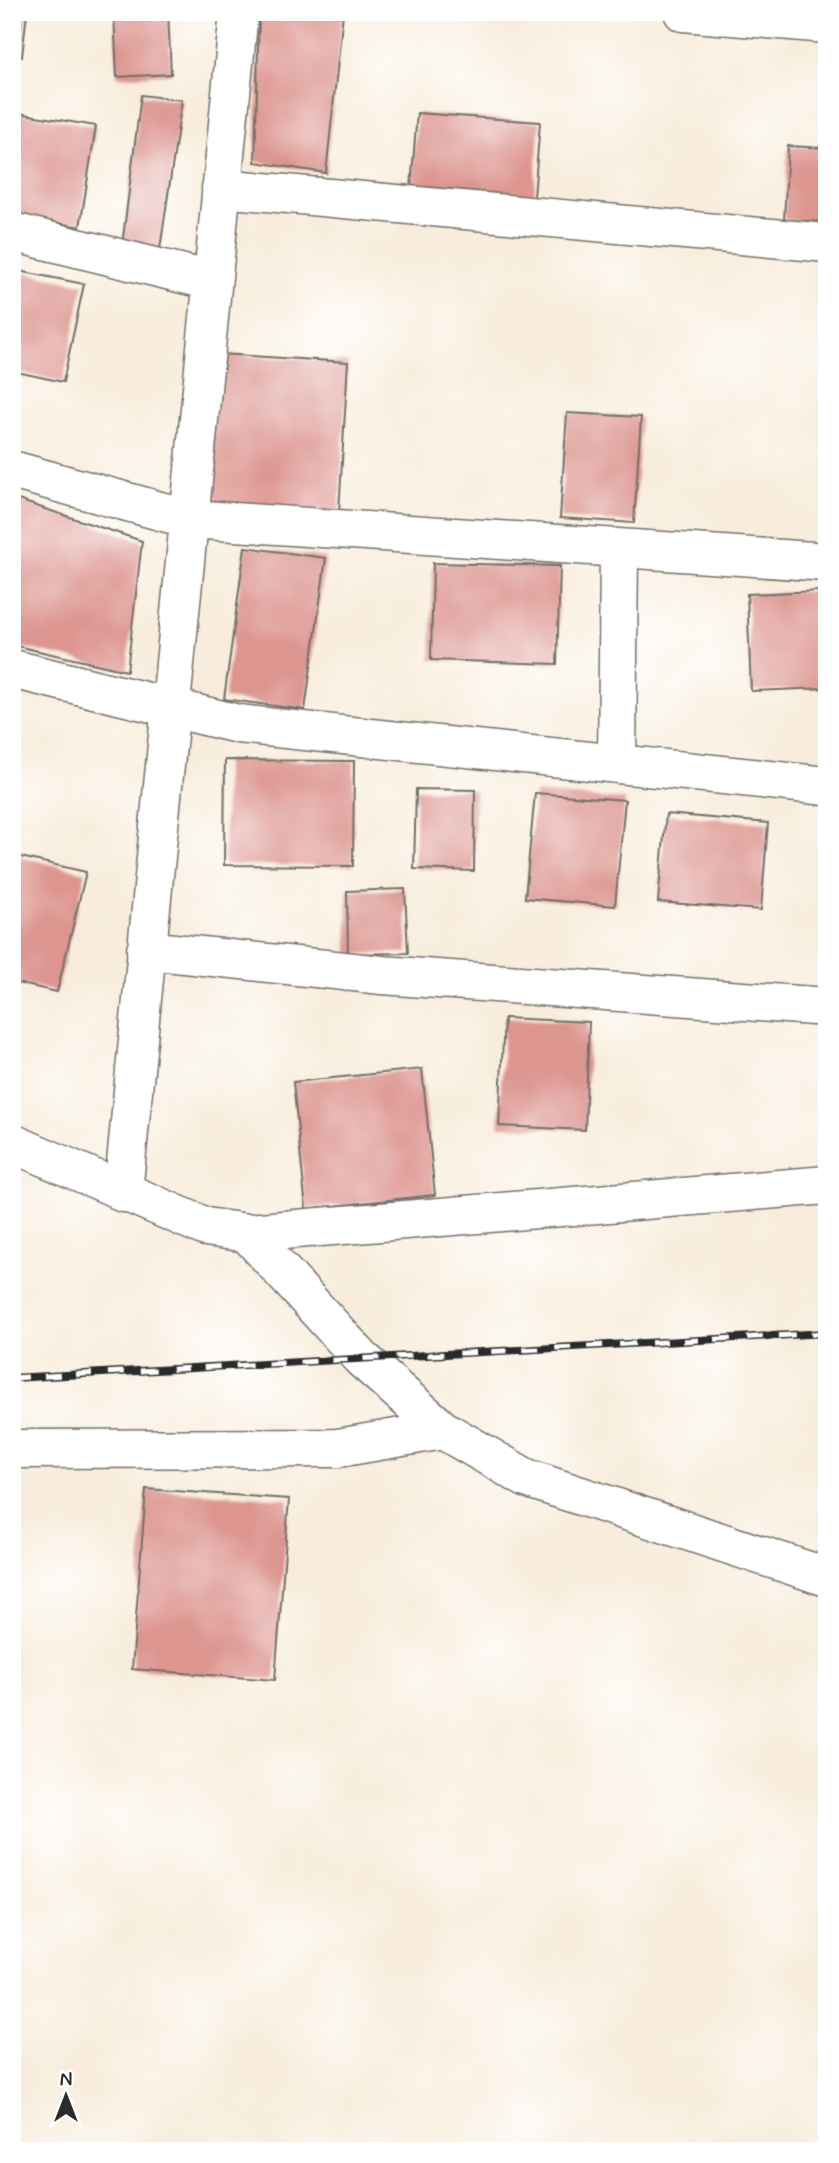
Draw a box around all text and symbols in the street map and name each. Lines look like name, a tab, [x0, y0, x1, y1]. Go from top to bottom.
north arrow	[32, 2062, 102, 2132]
text: N	[60, 2068, 72, 2093]

